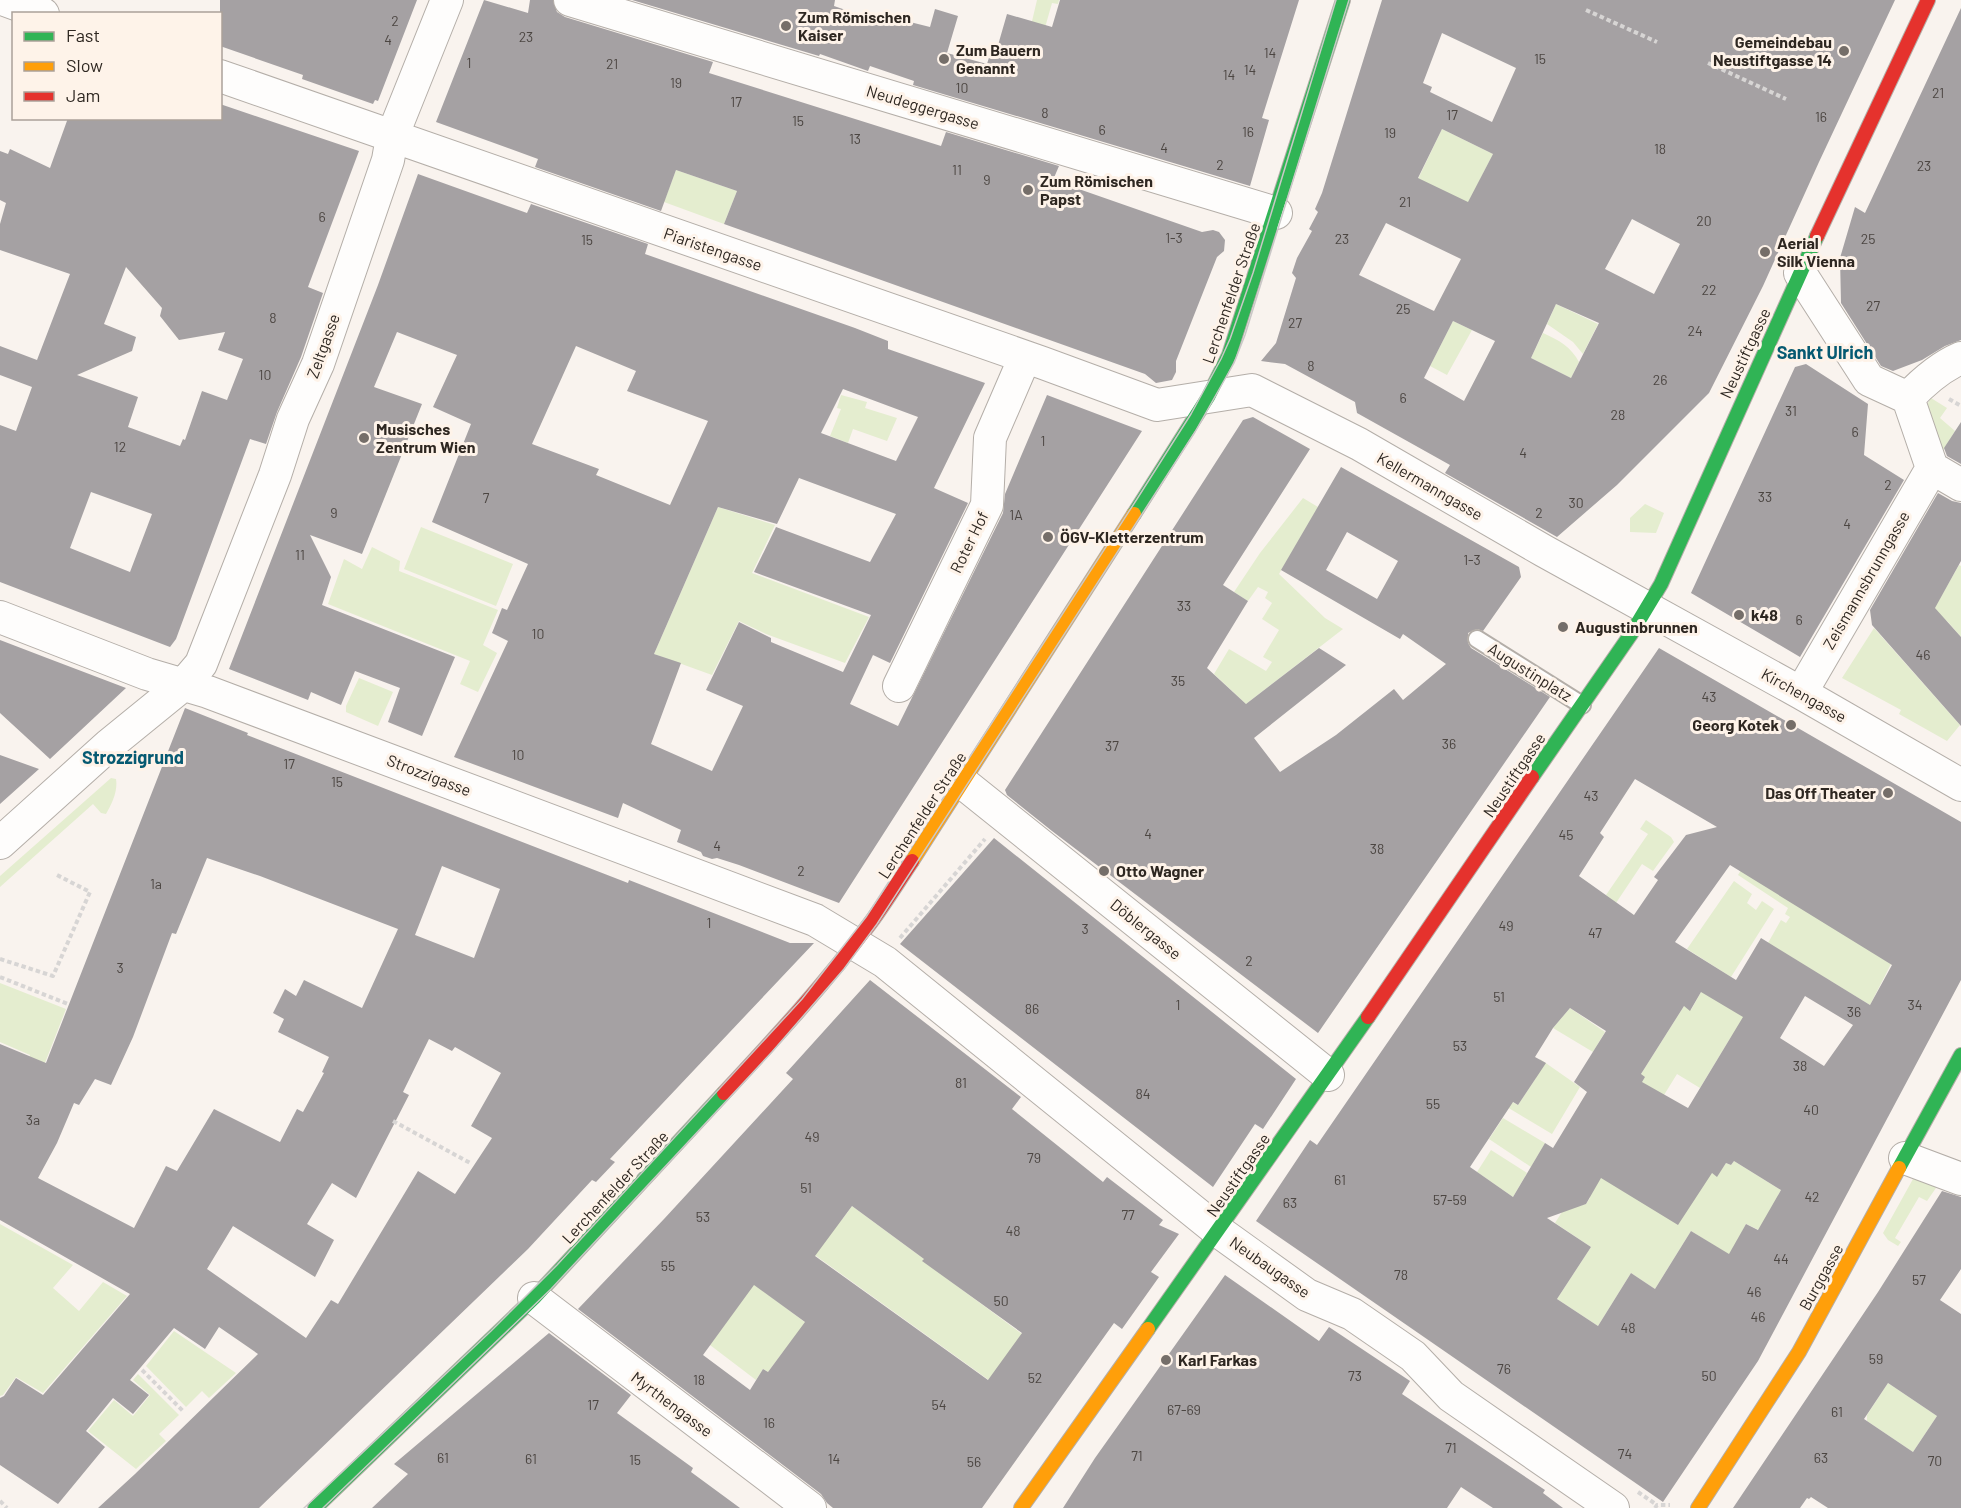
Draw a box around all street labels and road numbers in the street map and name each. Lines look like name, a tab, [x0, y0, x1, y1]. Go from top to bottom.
street label: Neudeggergasse	[864, 80, 982, 133]
street label: Lerchenfelder Straße	[1198, 220, 1263, 366]
street label: Piaristengasse	[662, 223, 765, 274]
street label: Neustiftgasse	[1715, 305, 1774, 401]
street label: Zeltgasse	[302, 311, 343, 381]
street label: Kellermanngasse	[1374, 448, 1486, 524]
street label: Zeismannsbrunngasse	[1818, 507, 1913, 652]
street label: Roter Hof	[945, 508, 992, 576]
street label: Augustinplatz	[1485, 638, 1576, 705]
street label: Kirchengasse	[1759, 663, 1850, 726]
street label: Neustiftgasse	[1478, 729, 1549, 820]
street label: Lerchenfelder Straße	[873, 748, 970, 882]
street label: Strozzigasse	[385, 750, 474, 799]
street label: Döblergasse	[1107, 894, 1186, 963]
street label: Lerchenfelder Straße	[557, 1126, 672, 1247]
street label: Neustiftgasse	[1202, 1129, 1273, 1220]
street label: Neubaugasse	[1226, 1232, 1314, 1301]
street label: Burggasse	[1795, 1240, 1847, 1313]
street label: Myrthengasse	[628, 1367, 717, 1440]

